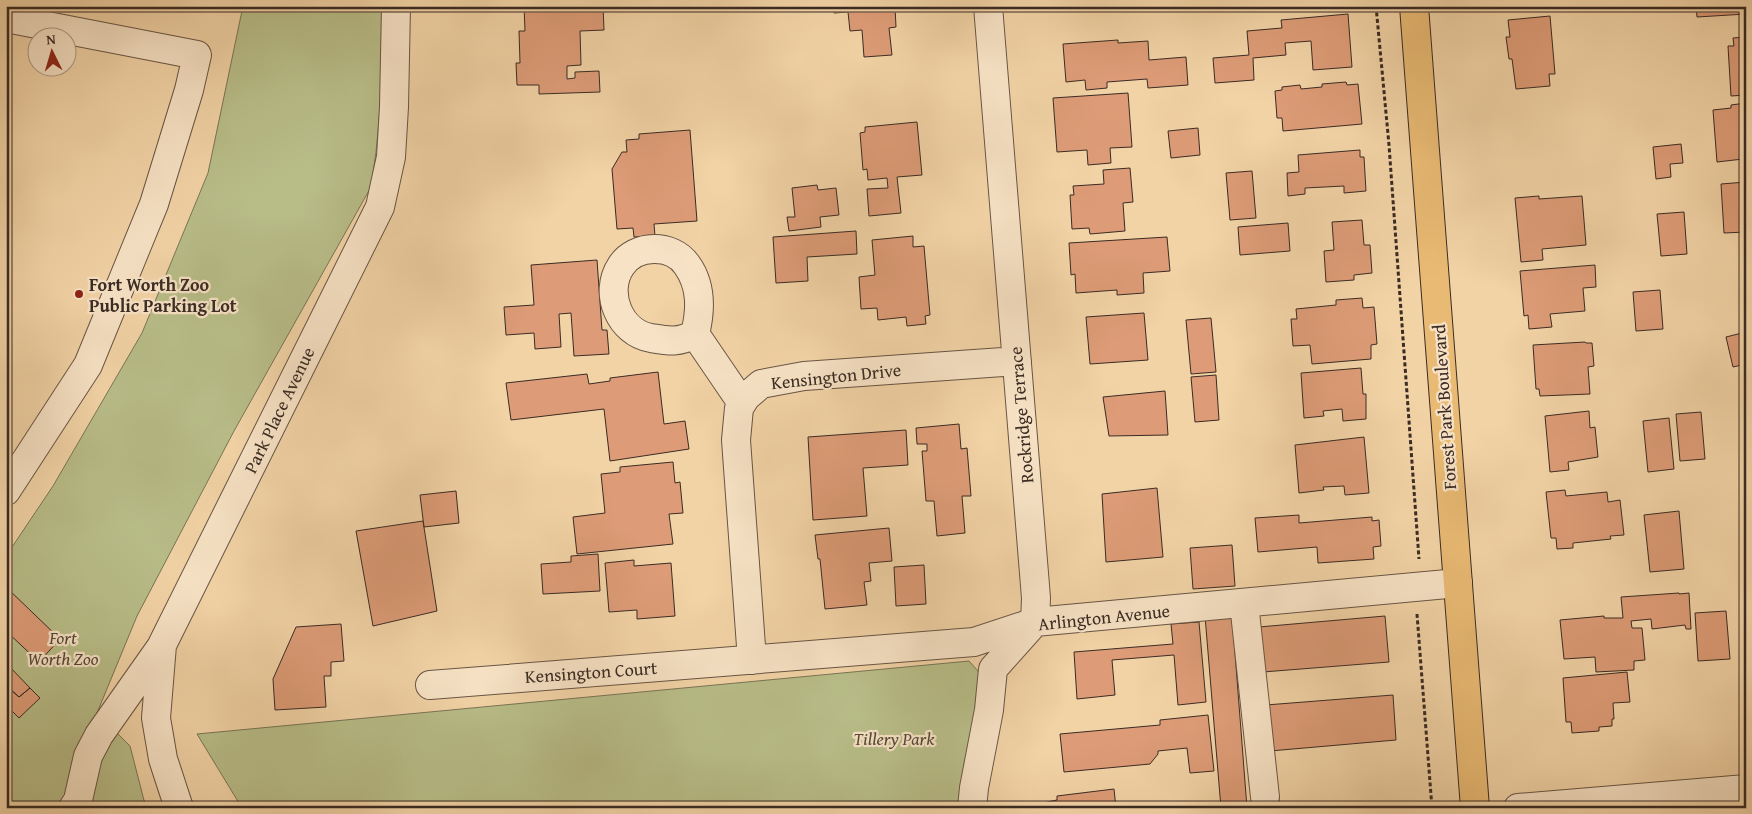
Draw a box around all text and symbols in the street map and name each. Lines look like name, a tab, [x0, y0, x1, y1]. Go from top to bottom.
north arrow	[28, 28, 78, 78]
text: N	[45, 29, 57, 49]
place label: Fort Worth Zoo Public Parking Lot	[89, 271, 237, 319]
marker: Fort Worth Zoo Public Parking Lot	[73, 288, 85, 300]
street label: Forest Park Boulevard	[1425, 323, 1463, 491]
street label: Park Place Avenue	[237, 342, 321, 478]
street label: Rockridge Terrace	[1002, 345, 1040, 485]
street label: Kensington Drive	[770, 356, 902, 396]
street label: Arlington Avenue	[1037, 597, 1171, 637]
park label: Fort Worth Zoo	[28, 624, 99, 672]
street label: Kensington Court	[524, 654, 659, 690]
park label: Tillery Park	[854, 725, 935, 752]

